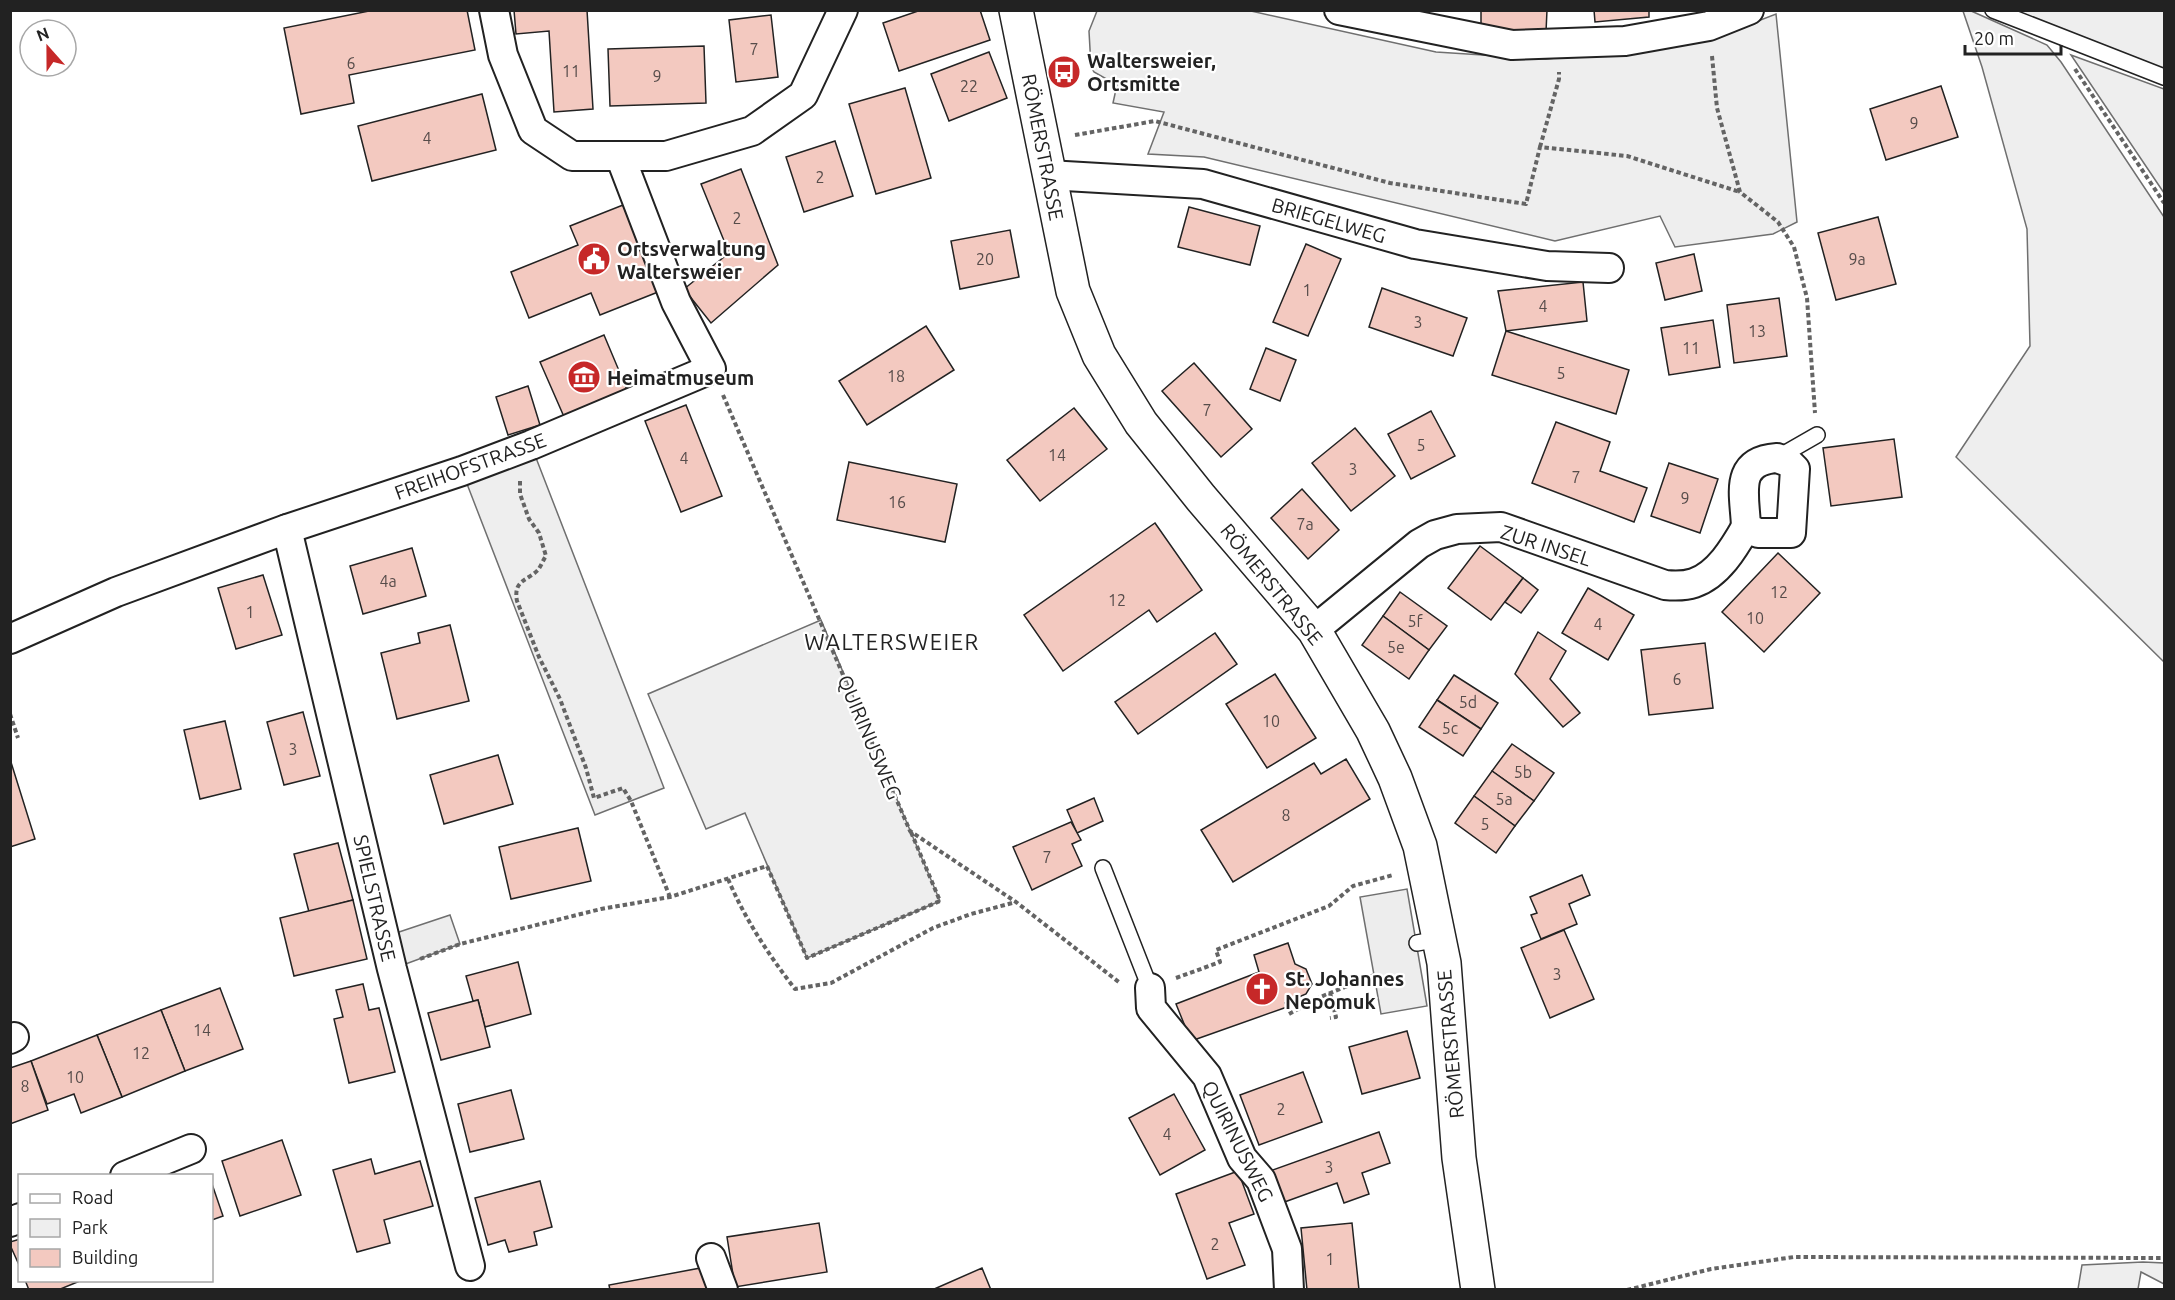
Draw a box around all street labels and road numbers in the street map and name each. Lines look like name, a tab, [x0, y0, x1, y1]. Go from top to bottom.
street label: RÖMERSTRASSE	[1017, 72, 1069, 222]
street label: BRIEGELWEG	[1269, 193, 1389, 247]
street label: FREIHOFSTRASSE	[391, 428, 549, 504]
street label: RÖMERSTRASSE	[1216, 519, 1328, 649]
street label: ZUR INSEL	[1498, 520, 1594, 570]
street label: QUIRINUSWEG	[833, 671, 907, 803]
street label: SPIELSTRASSE	[349, 832, 401, 964]
street label: RÖMERSTRASSE	[1432, 969, 1468, 1119]
street label: QUIRINUSWEG	[1198, 1077, 1278, 1205]

